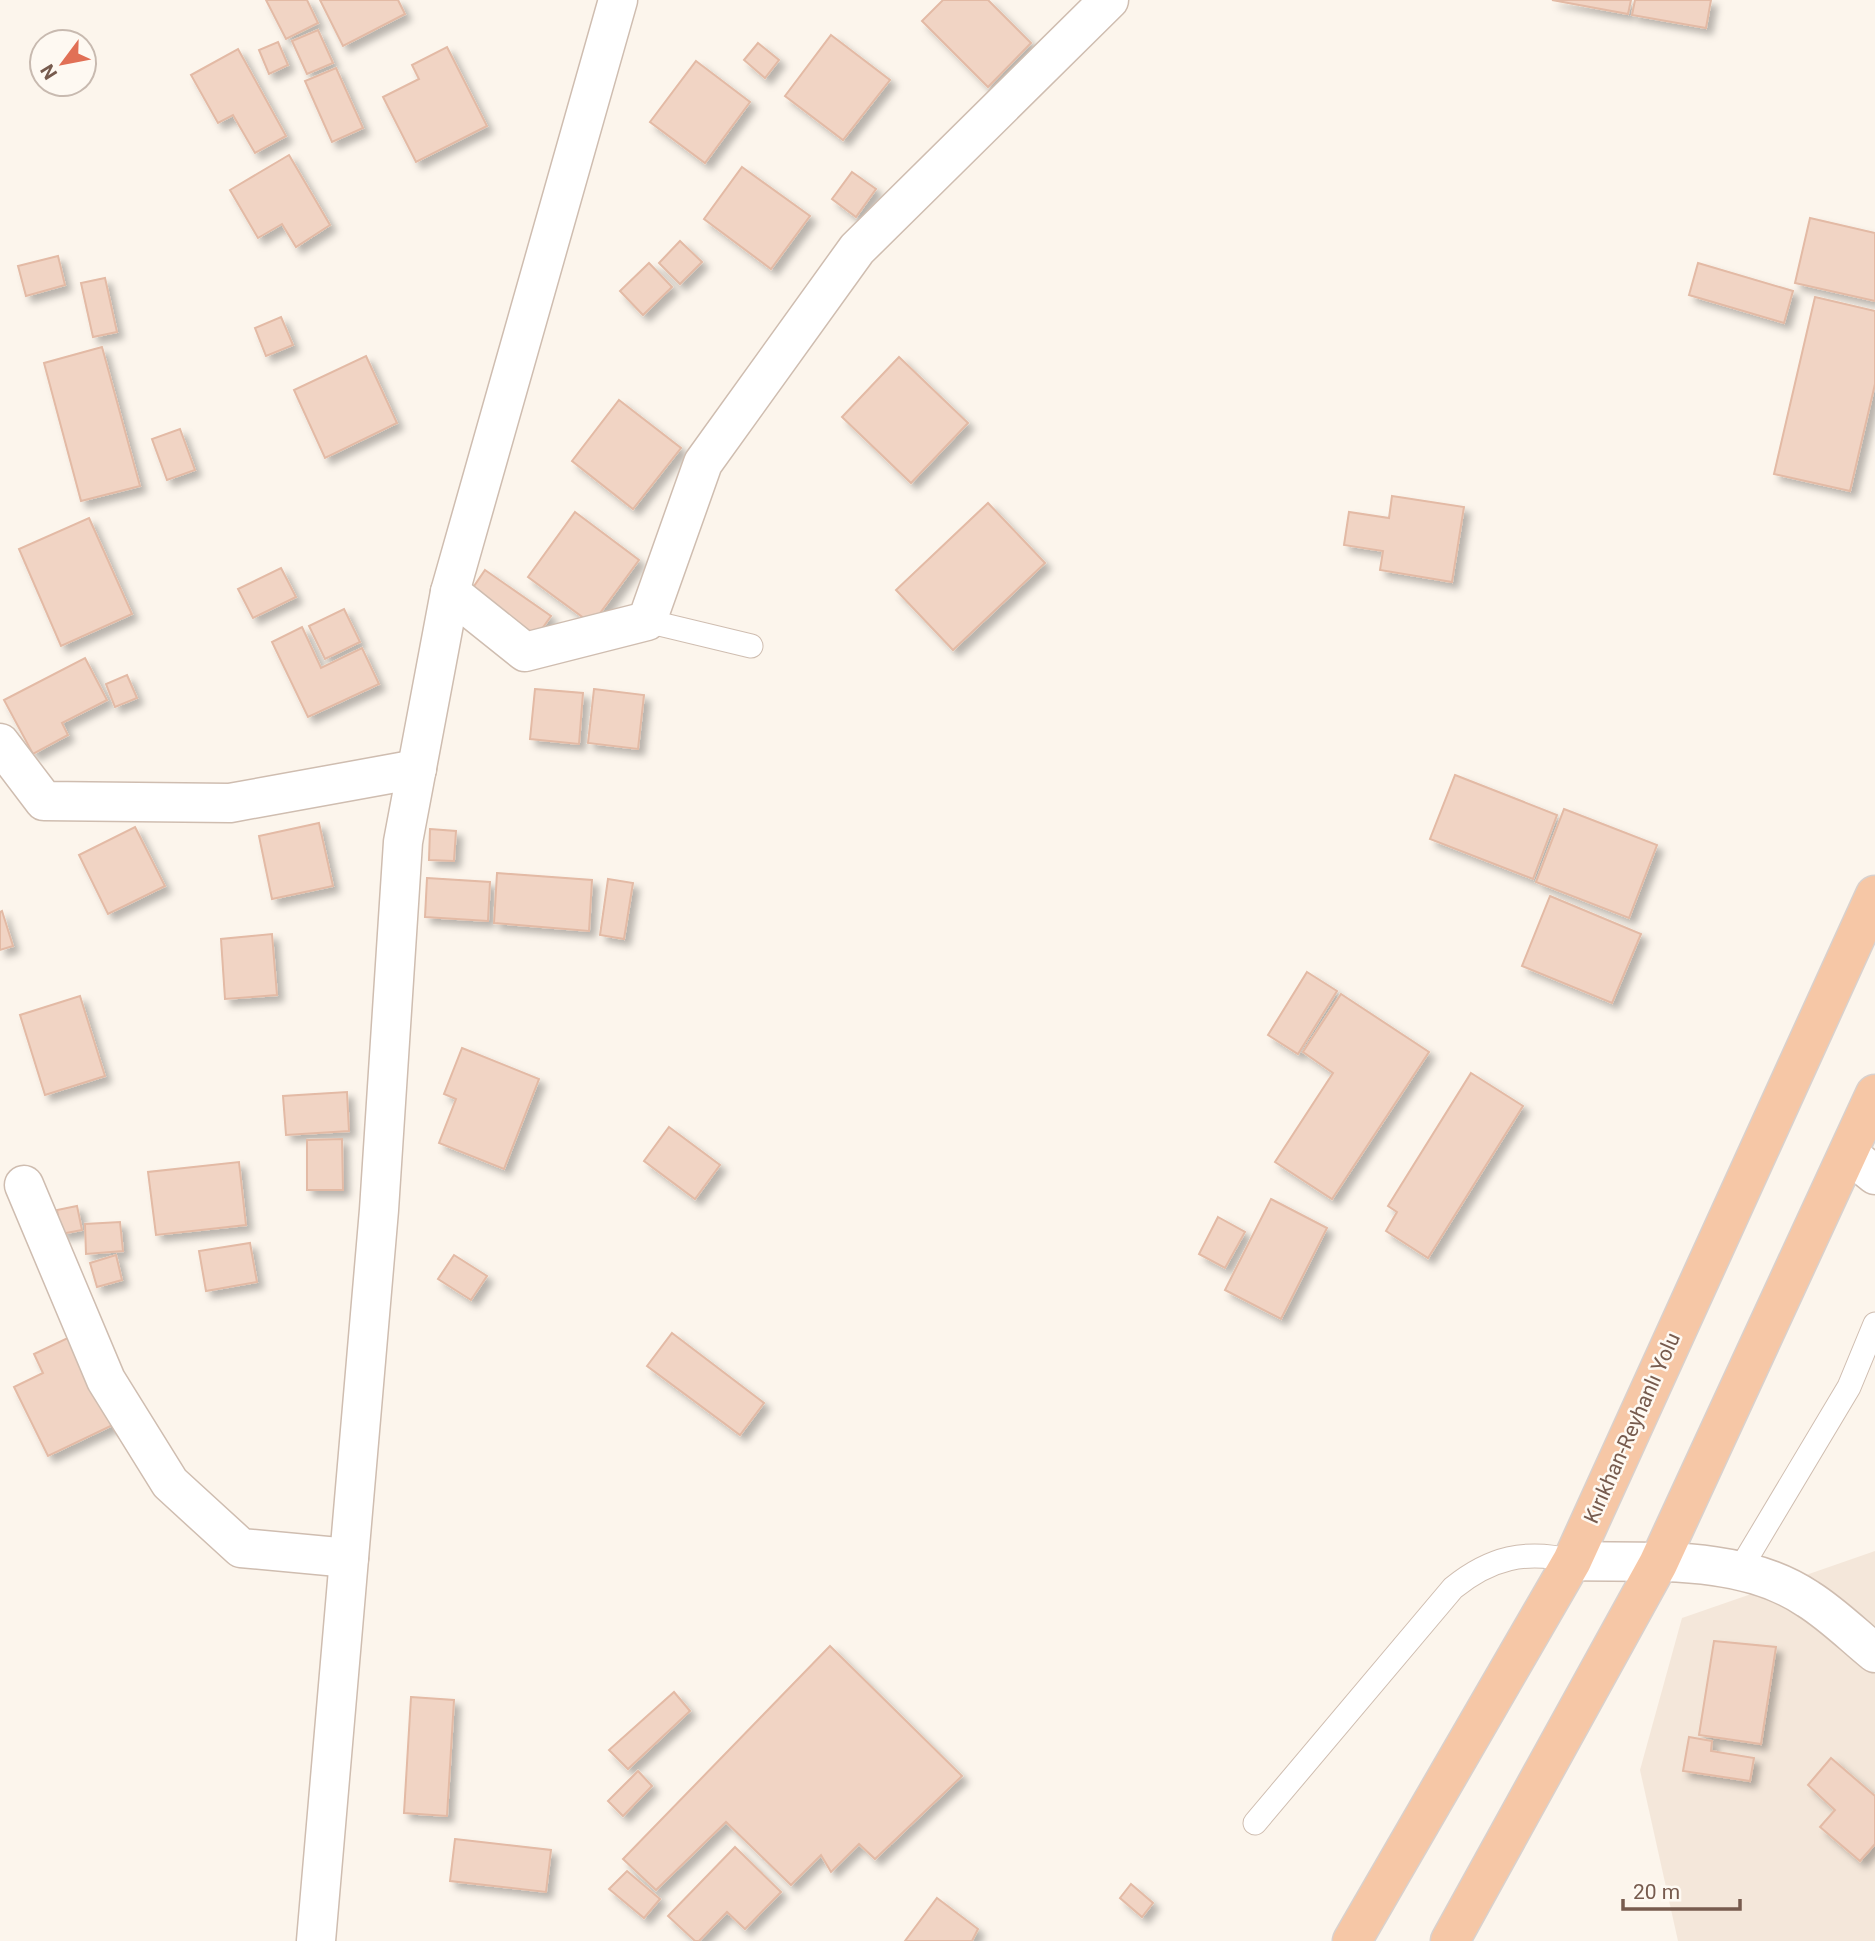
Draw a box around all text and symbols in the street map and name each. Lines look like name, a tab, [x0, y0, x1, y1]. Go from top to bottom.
north arrow	[28, 28, 98, 98]
text: N	[36, 60, 62, 84]
street label: Kırıkhan-Reyhanlı Yolu	[1579, 1329, 1685, 1527]
scale bar	[1623, 1868, 1740, 1912]
text: 20 m	[1633, 1880, 1680, 1904]

